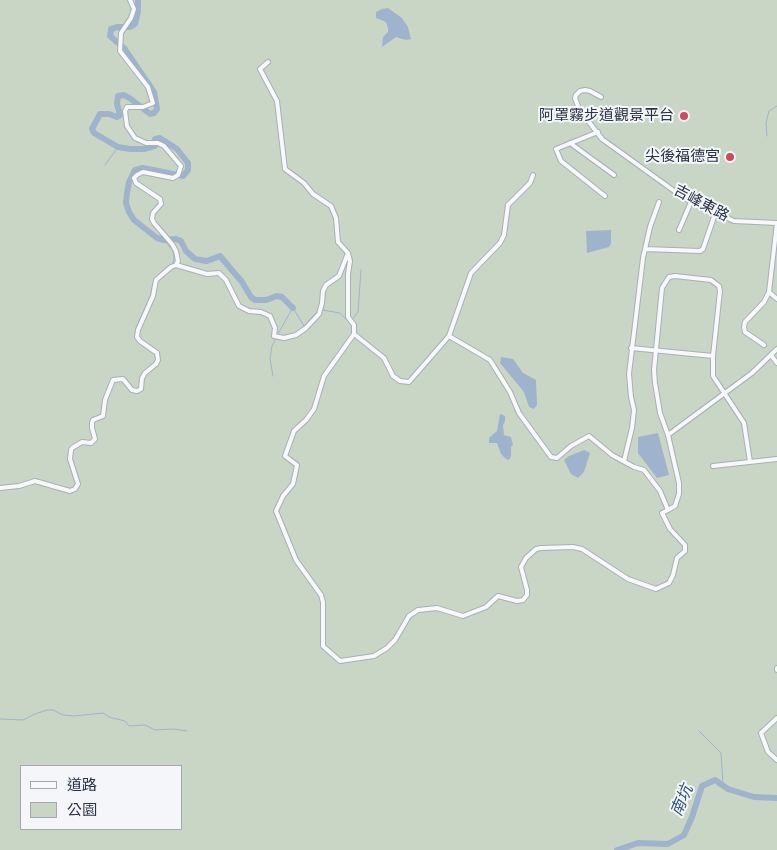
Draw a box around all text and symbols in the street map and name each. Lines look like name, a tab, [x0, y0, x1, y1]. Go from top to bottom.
place label: 阿罩霧步道觀景平台	[539, 107, 674, 125]
marker: 阿罩霧步道觀景平台	[678, 110, 690, 122]
place label: 尖後福德宮	[645, 148, 720, 166]
marker: 尖後福德宮	[724, 151, 736, 163]
street label: 吉峰東路	[670, 182, 732, 226]
legend	[20, 765, 182, 830]
text: 道路	[67, 774, 97, 796]
water label: 南坑	[668, 783, 698, 819]
text: 公園	[67, 799, 97, 821]

